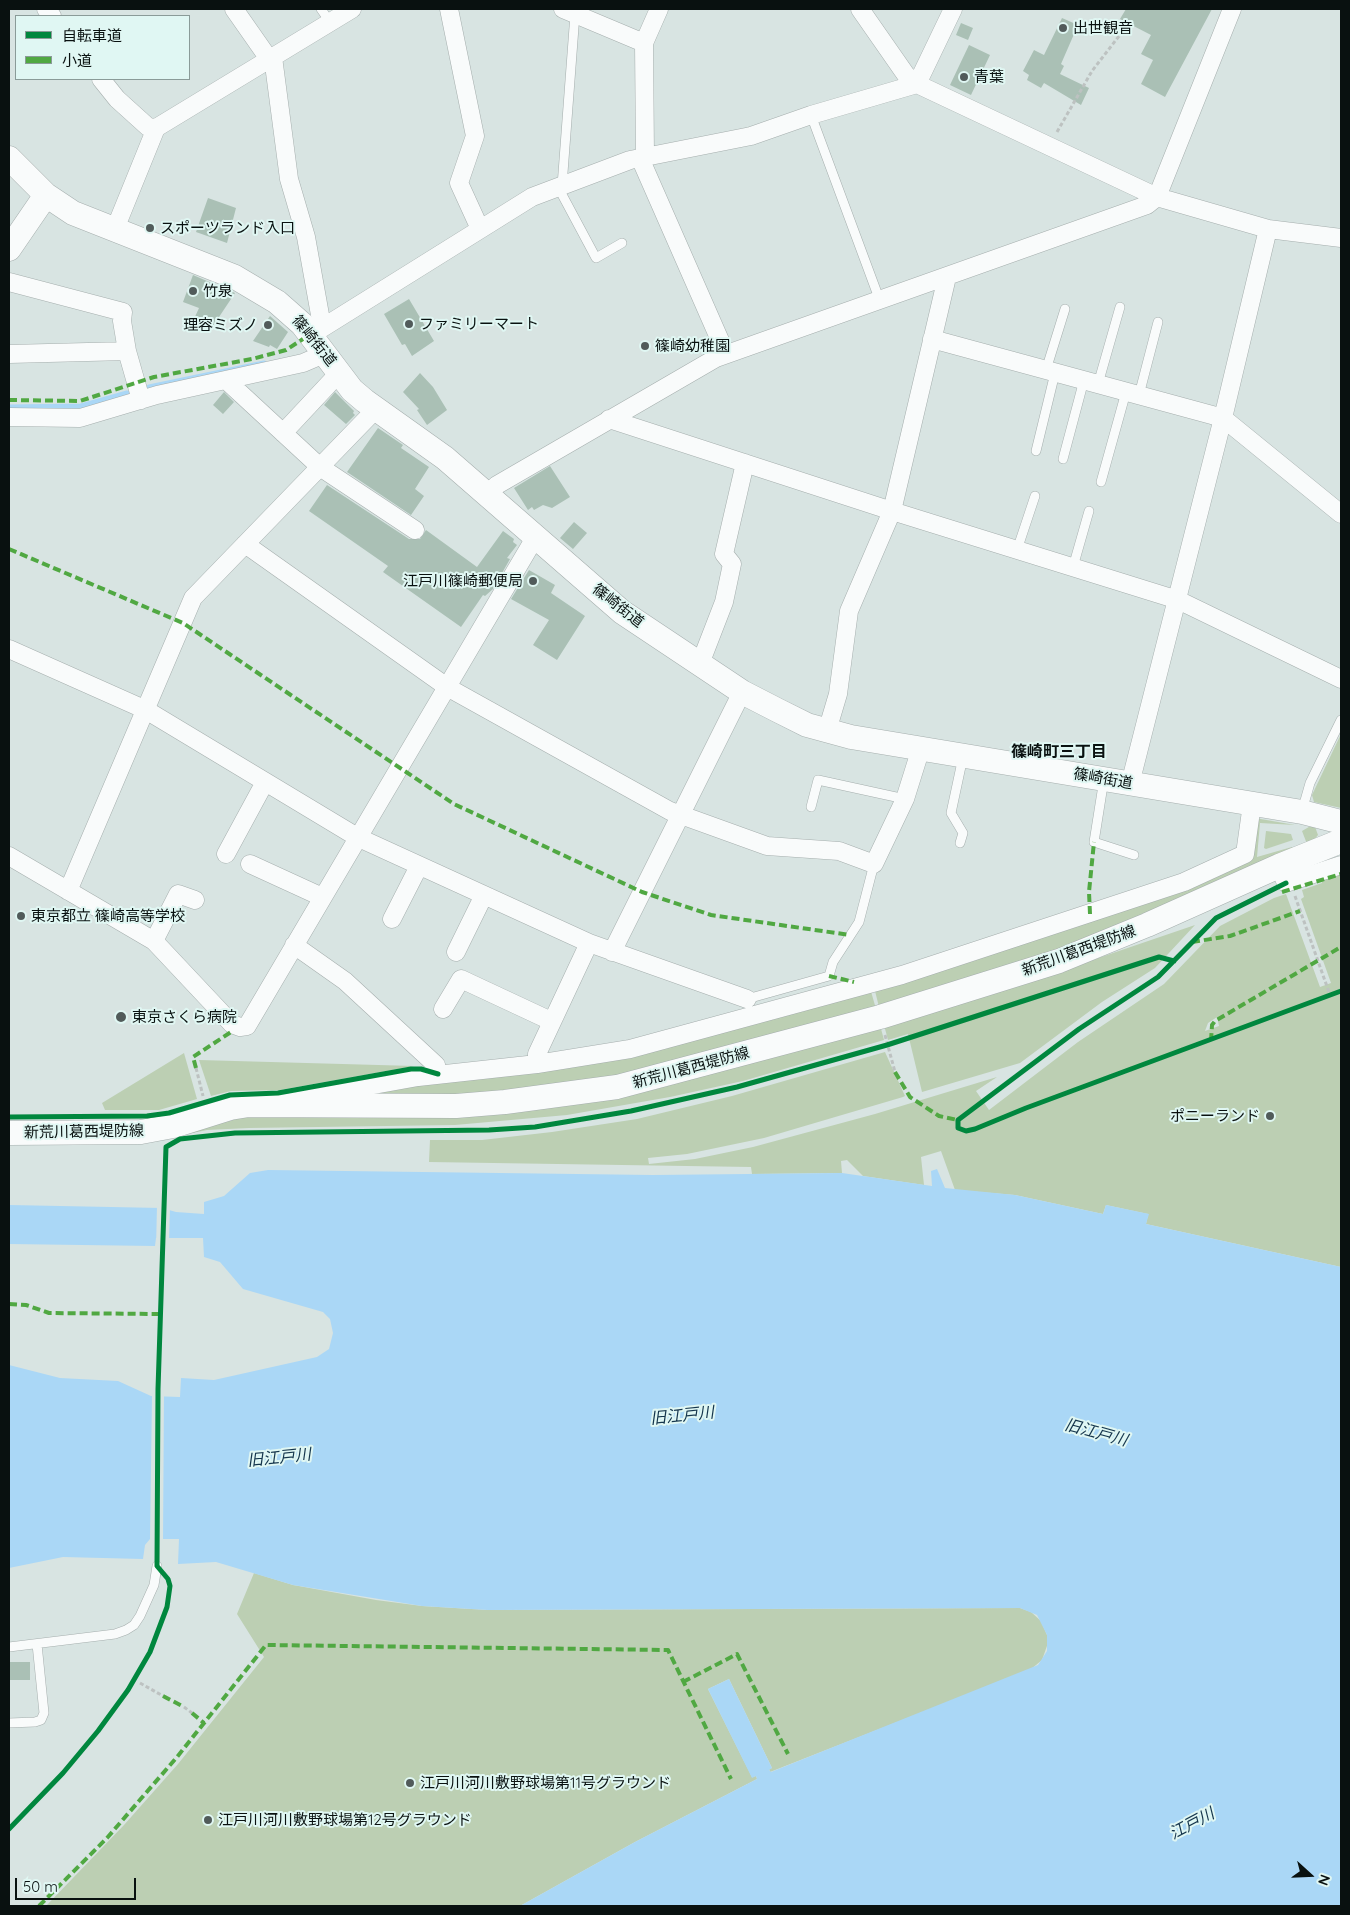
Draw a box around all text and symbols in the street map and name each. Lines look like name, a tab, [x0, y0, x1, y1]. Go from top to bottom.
legend	[15, 15, 190, 80]
place label: 出世観音	[1073, 19, 1133, 37]
marker: 出世観音	[1057, 22, 1069, 34]
text: 自転車道	[62, 26, 122, 45]
text: 小道	[62, 51, 92, 70]
place label: 青葉	[974, 68, 1004, 86]
marker: 青葉	[958, 71, 970, 83]
place label: スポーツランド入口	[160, 219, 295, 237]
marker: スポーツランド入口	[144, 222, 156, 234]
place label: 竹泉	[203, 282, 233, 300]
marker: 竹泉	[187, 285, 199, 297]
street label: 篠崎街道	[288, 312, 340, 370]
place label: ファミリーマート	[419, 315, 539, 333]
place label: 理容ミズノ	[183, 316, 258, 334]
marker: ファミリーマート	[403, 318, 415, 330]
marker: 理容ミズノ	[262, 319, 274, 331]
place label: 篠崎幼稚園	[655, 337, 730, 355]
marker: 篠崎幼稚園	[639, 340, 651, 352]
place label: 江戸川篠崎郵便局	[403, 572, 523, 590]
marker: 江戸川篠崎郵便局	[527, 575, 539, 587]
street label: 篠崎街道	[589, 580, 647, 632]
district label: 篠崎町三丁目	[1011, 742, 1107, 762]
street label: 篠崎街道	[1072, 765, 1134, 793]
place label: 東京都立 篠崎高等学校	[31, 907, 185, 925]
marker: 東京都立 篠崎高等学校	[15, 910, 27, 922]
street label: 新荒川葛西堤防線	[1020, 922, 1138, 980]
place label: 東京さくら病院	[132, 1008, 237, 1026]
marker: 東京さくら病院	[114, 1010, 128, 1024]
street label: 新荒川葛西堤防線	[631, 1044, 751, 1092]
place label: ポニーランド	[1170, 1107, 1260, 1125]
marker: ポニーランド	[1264, 1110, 1276, 1122]
street label: 新荒川葛西堤防線	[24, 1122, 144, 1142]
water label: 旧江戸川	[649, 1403, 715, 1429]
water label: 旧江戸川	[1063, 1415, 1129, 1451]
water label: 旧江戸川	[246, 1445, 312, 1471]
place label: 江戸川河川敷野球場第11号グラウンド	[420, 1774, 671, 1792]
marker: 江戸川河川敷野球場第11号グラウンド	[404, 1777, 416, 1789]
water label: 江戸川	[1166, 1804, 1218, 1844]
place label: 江戸川河川敷野球場第12号グラウンド	[218, 1811, 472, 1829]
marker: 江戸川河川敷野球場第12号グラウンド	[202, 1814, 214, 1826]
north arrow	[1285, 1850, 1335, 1900]
scale bar	[18, 1868, 139, 1900]
text: N	[1314, 1872, 1334, 1888]
text: 50 m	[23, 1877, 58, 1896]

